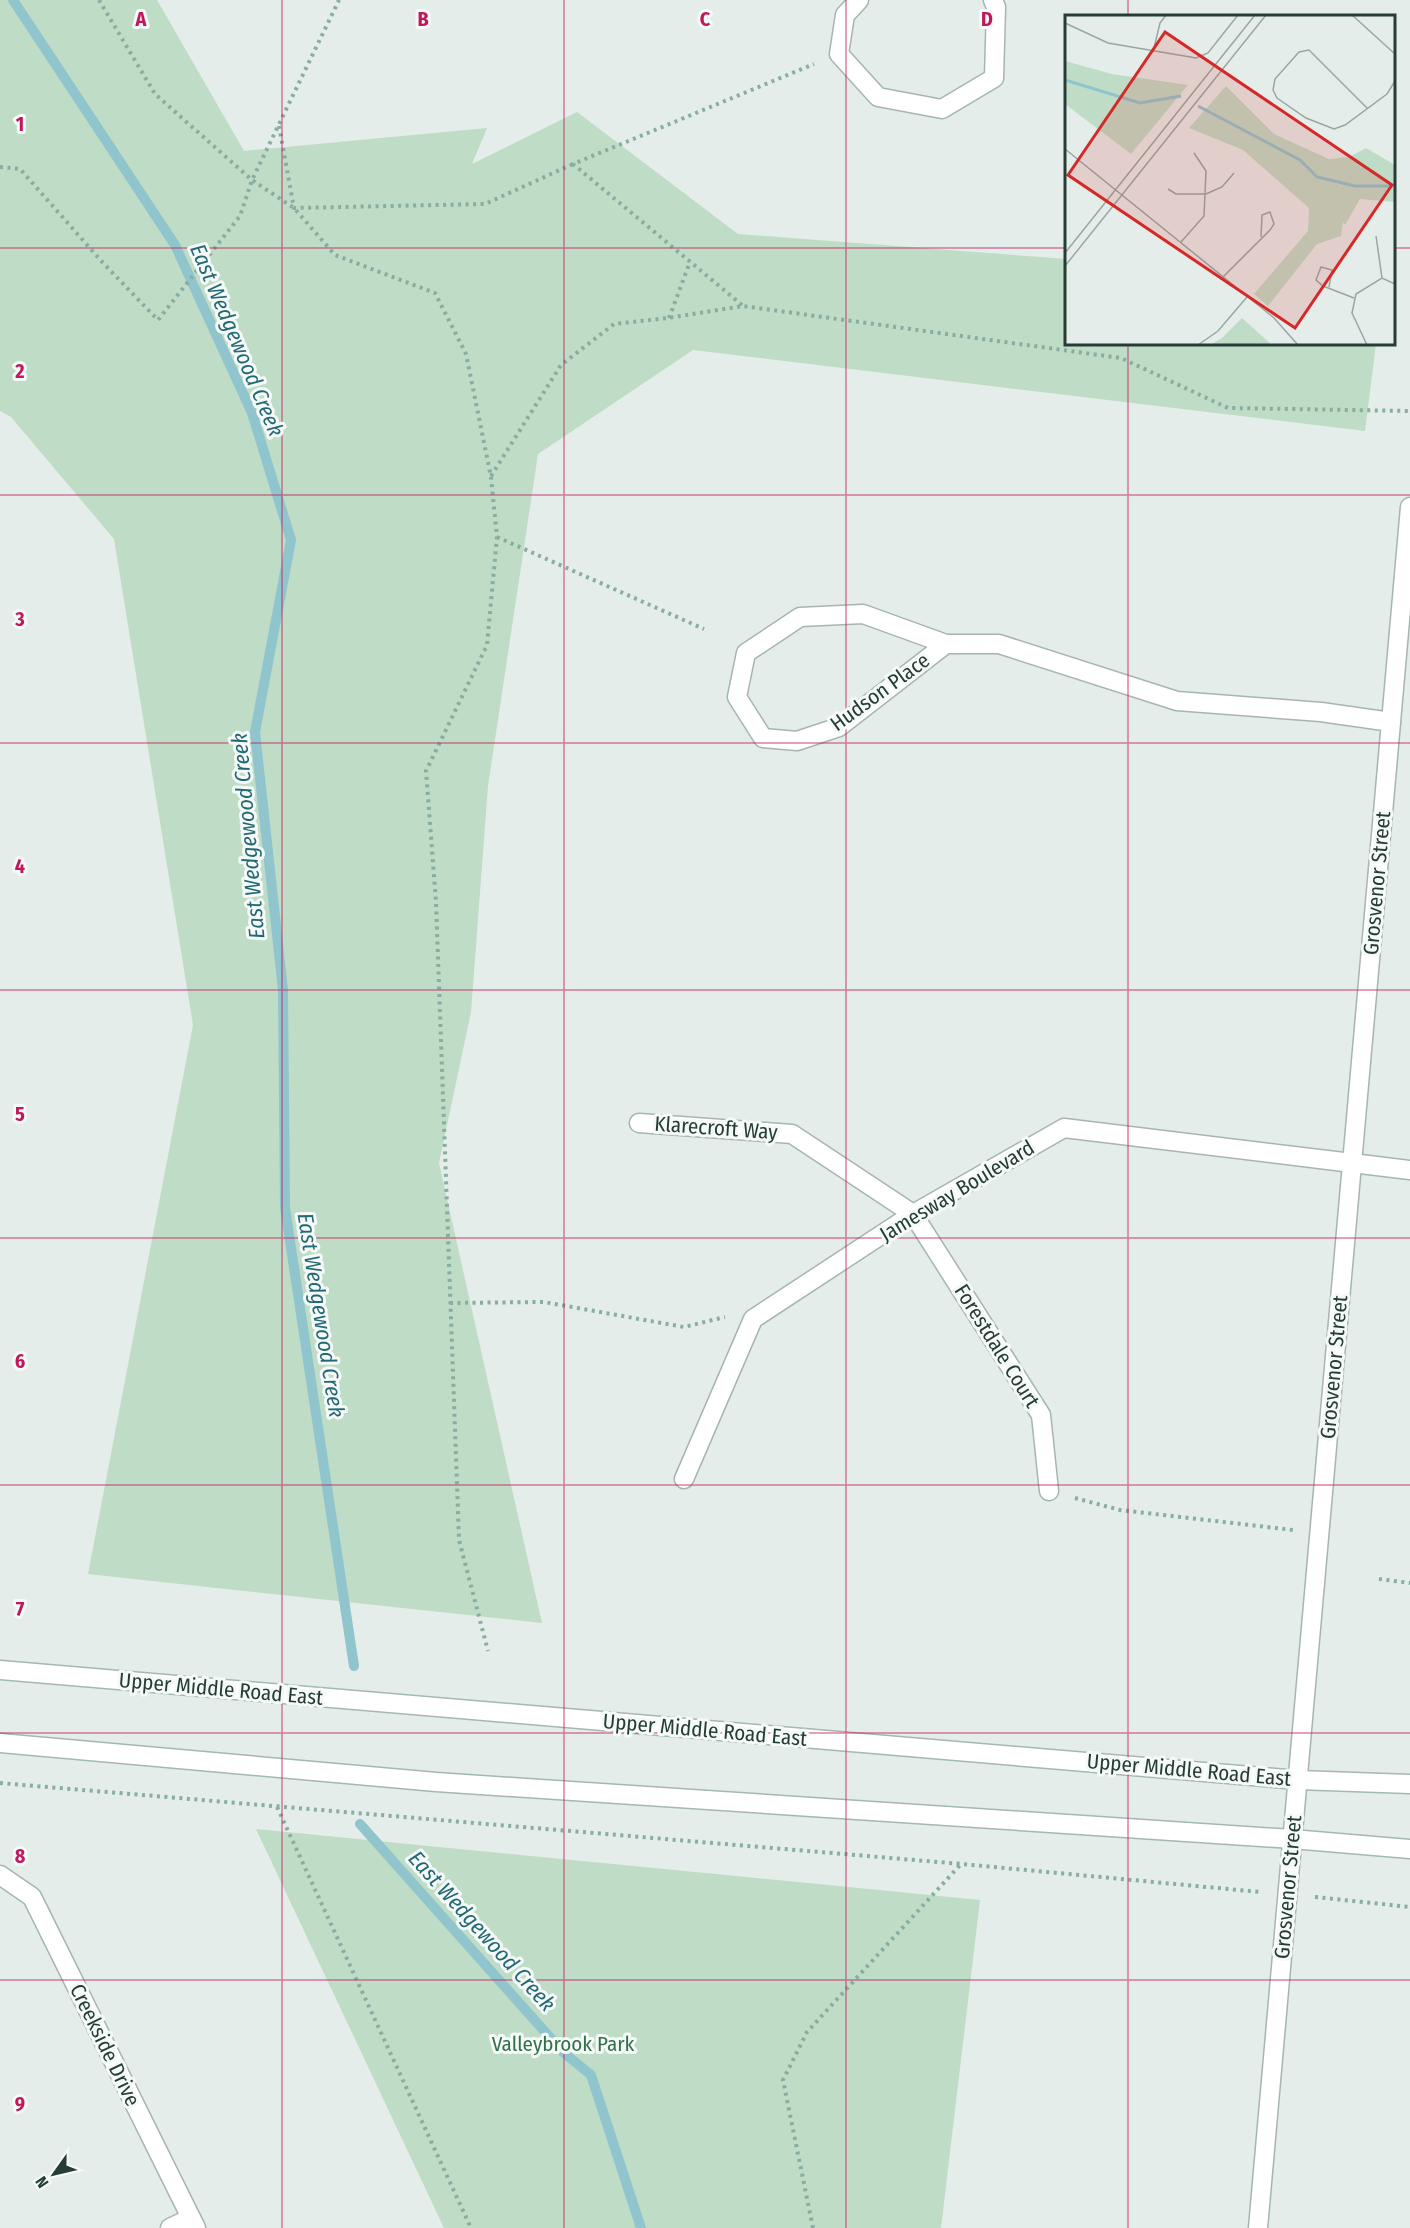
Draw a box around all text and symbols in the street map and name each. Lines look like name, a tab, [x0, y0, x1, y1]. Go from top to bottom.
text: A	[135, 7, 148, 31]
text: B	[417, 7, 429, 31]
text: C	[700, 7, 711, 31]
text: D	[981, 7, 993, 31]
inset map	[1065, 15, 1395, 345]
text: 1	[16, 112, 24, 136]
water label: East Wedgewood Creek	[184, 240, 290, 440]
text: 2	[14, 359, 25, 383]
text: 3	[14, 607, 25, 631]
street label: Hudson Place	[825, 647, 935, 737]
water label: East Wedgewood Creek	[226, 732, 270, 940]
street label: Grosvenor Street	[1358, 810, 1396, 956]
text: 4	[15, 854, 25, 878]
text: 5	[15, 1102, 25, 1126]
street label: Klarecroft Way	[654, 1111, 779, 1145]
street label: Jamesway Boulevard	[875, 1135, 1039, 1247]
water label: East Wedgewood Creek	[292, 1211, 351, 1419]
street label: Forestdale Court	[949, 1279, 1045, 1413]
street label: Grosvenor Street	[1315, 1294, 1353, 1440]
text: 6	[15, 1349, 25, 1373]
text: 7	[16, 1597, 25, 1621]
street label: Upper Middle Road East	[118, 1667, 324, 1711]
street label: Upper Middle Road East	[602, 1708, 808, 1752]
street label: Upper Middle Road East	[1086, 1748, 1292, 1792]
street label: Grosvenor Street	[1269, 1814, 1307, 1960]
text: 8	[15, 1844, 26, 1868]
water label: East Wedgewood Creek	[403, 1845, 561, 2017]
street label: Creekside Drive	[64, 1980, 146, 2110]
park label: Valleybrook Park	[492, 2031, 635, 2057]
text: 9	[15, 2092, 25, 2116]
north arrow	[24, 2144, 84, 2204]
text: N	[31, 2173, 53, 2191]

